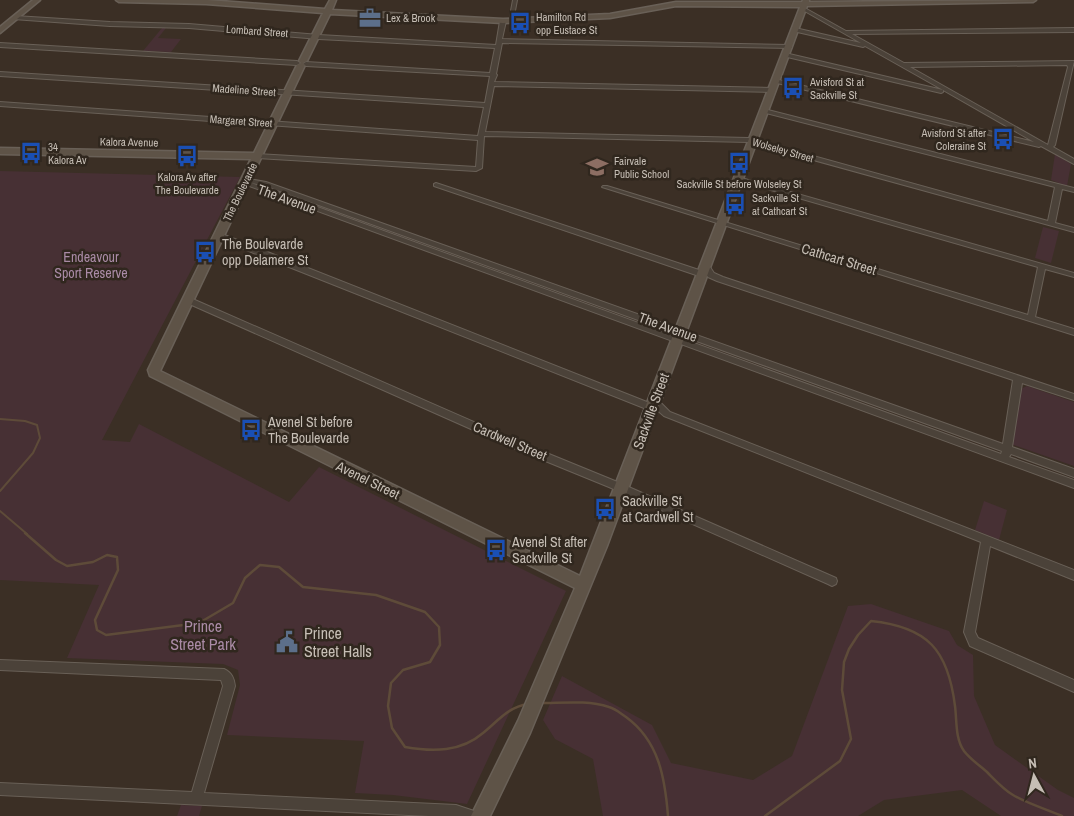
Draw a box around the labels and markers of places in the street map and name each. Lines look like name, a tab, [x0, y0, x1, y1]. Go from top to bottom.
office icon: Lex & Brook	[357, 5, 383, 31]
bus stop icon: Hamilton Rd opp Eustace St	[507, 10, 533, 36]
place label: Hamilton Rd opp Eustace St	[536, 10, 598, 37]
place label: Lex & Brook	[386, 11, 436, 25]
bus stop icon: Avisford St at Sackville St	[780, 75, 806, 101]
place label: Avisford St at Sackville St	[809, 75, 864, 102]
place label: Avisford St after Coleraine St	[920, 126, 986, 153]
bus stop icon: Avisford St after Coleraine St	[990, 126, 1016, 152]
bus stop icon: 34 Kalora Av	[18, 140, 44, 166]
place label: 34 Kalora Av	[48, 140, 87, 167]
bus stop icon: Kalora Av after The Boulevarde	[174, 143, 200, 169]
bus stop icon: Sackville St before Wolseley St	[726, 150, 752, 176]
school or university icon: Fairvale Public School	[584, 154, 610, 180]
place label: Fairvale Public School	[614, 154, 669, 181]
place label: Kalora Av after The Boulevarde	[155, 170, 219, 197]
place label: Sackville St before Wolseley St	[676, 177, 802, 191]
bus stop icon: Sackville St at Cathcart St	[722, 191, 748, 217]
place label: Sackville St at Cathcart St	[752, 191, 808, 218]
place label: The Boulevarde opp Delamere St	[222, 235, 308, 269]
bus stop icon: The Boulevarde opp Delamere St	[192, 239, 218, 265]
place label: Avenel St before The Boulevarde	[267, 413, 353, 447]
bus stop icon: Avenel St before The Boulevarde	[238, 417, 264, 443]
place label: Sackville St at Cardwell St	[622, 492, 693, 526]
bus stop icon: Sackville St at Cardwell St	[592, 496, 618, 522]
place label: Avenel St after Sackville St	[511, 533, 587, 567]
bus stop icon: Avenel St after Sackville St	[483, 537, 509, 563]
place label: Prince Street Halls	[304, 622, 372, 662]
public building icon: Prince Street Halls	[274, 629, 300, 655]

